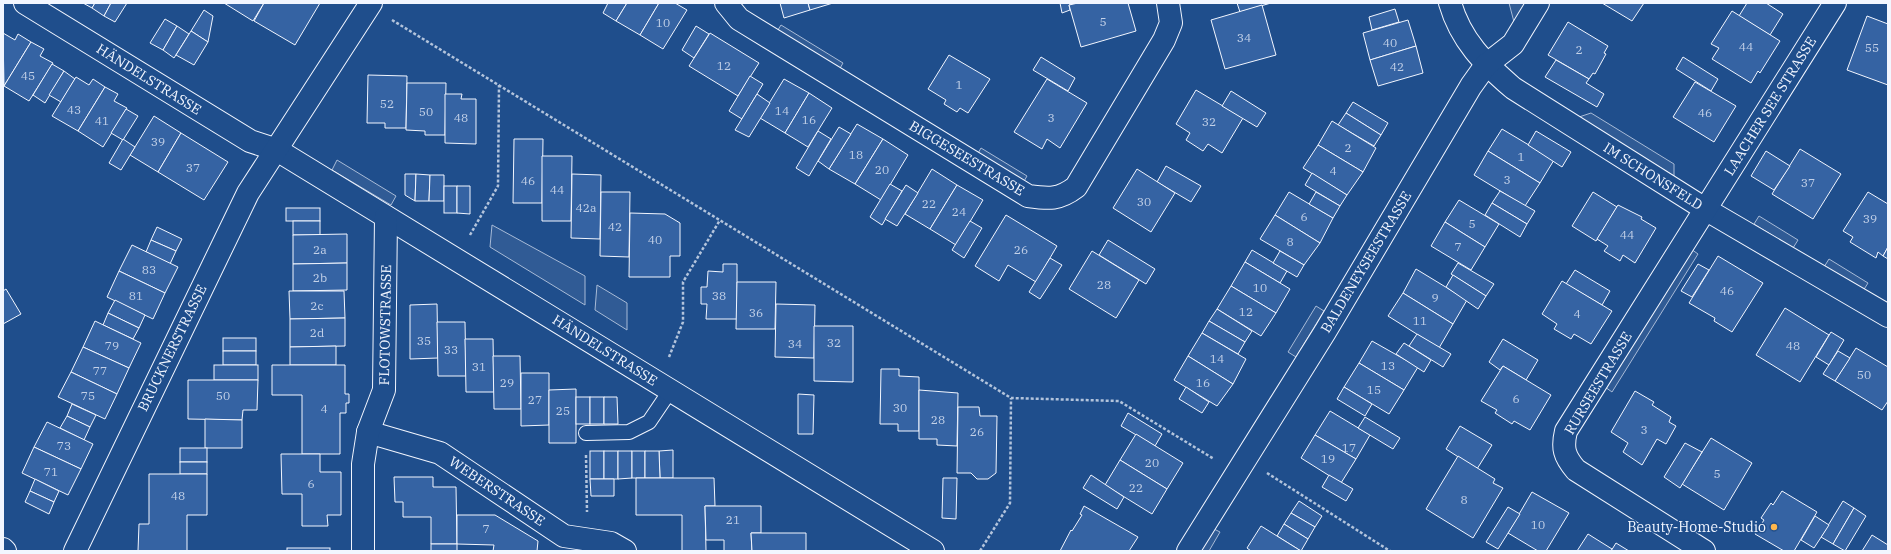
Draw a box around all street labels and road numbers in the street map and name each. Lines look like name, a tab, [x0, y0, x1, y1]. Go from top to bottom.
street label: LAACHER SEE STRASSE	[1720, 33, 1820, 179]
street label: HÄNDELSTRASSE	[93, 39, 205, 119]
street label: BIGGESEESTRASSE	[906, 116, 1028, 200]
street label: IM SCHONSFELD	[1600, 138, 1706, 214]
street label: BALDENEYSEESTRASSE	[1317, 188, 1415, 336]
street label: FLOTOWSTRASSE	[375, 264, 395, 386]
street label: BRUCKNERSTRASSE	[133, 282, 211, 414]
street label: HÄNDELSTRASSE	[549, 310, 661, 390]
street label: RURSEESTRASSE	[1560, 328, 1636, 438]
street label: WEBERSTRASSE	[446, 452, 548, 530]

